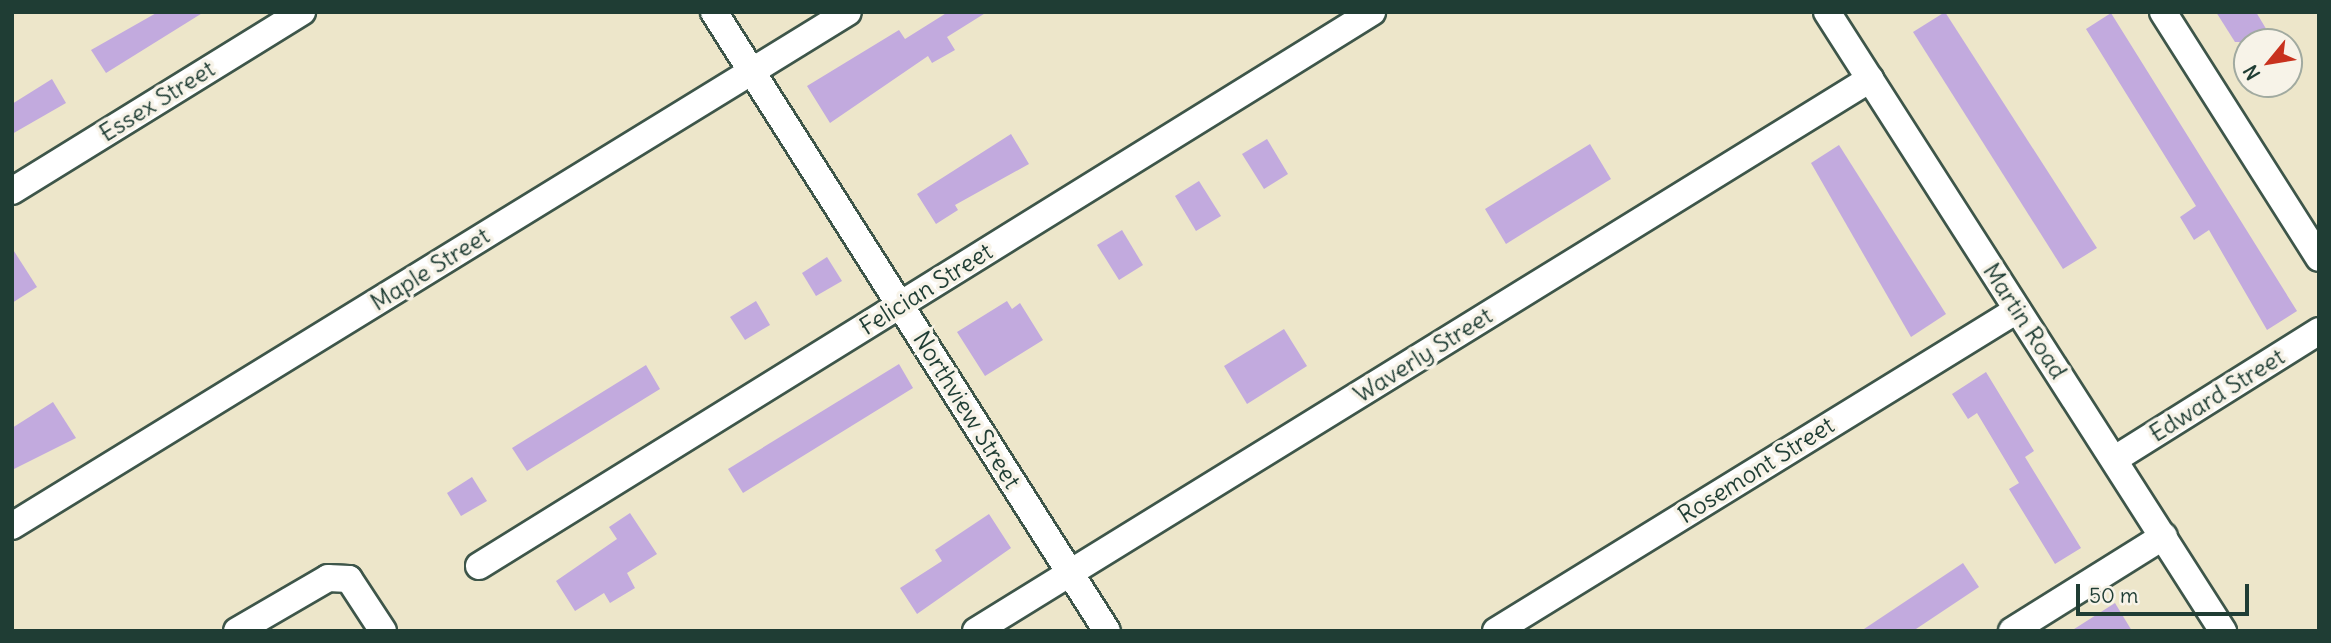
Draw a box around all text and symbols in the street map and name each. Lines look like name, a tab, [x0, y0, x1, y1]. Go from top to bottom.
north arrow	[2233, 28, 2303, 98]
street label: Essex Street	[94, 54, 220, 148]
text: N	[2238, 61, 2265, 84]
street label: Maple Street	[365, 221, 495, 317]
street label: Felician Street	[854, 237, 998, 341]
street label: Martin Road	[1977, 258, 2073, 384]
street label: Waverly Street	[1348, 301, 1498, 409]
street label: Northview Street	[907, 326, 1027, 494]
street label: Edward Street	[2144, 342, 2290, 448]
street label: Rosemont Street	[1673, 410, 1839, 530]
scale bar	[2079, 570, 2252, 614]
text: 50 m	[2089, 582, 2138, 609]

